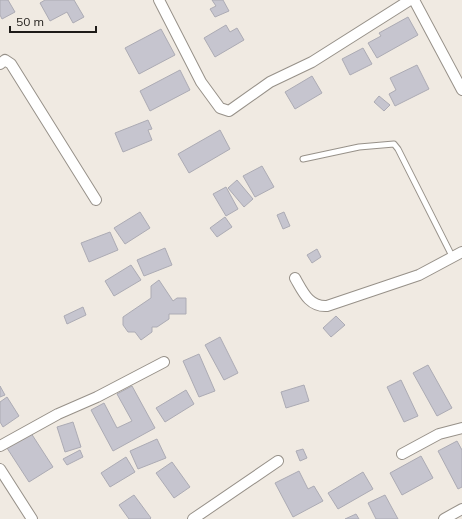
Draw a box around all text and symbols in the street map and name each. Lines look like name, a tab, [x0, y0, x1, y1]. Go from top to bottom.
scale bar	[10, 8, 96, 34]
text: 50 m	[16, 14, 44, 29]

